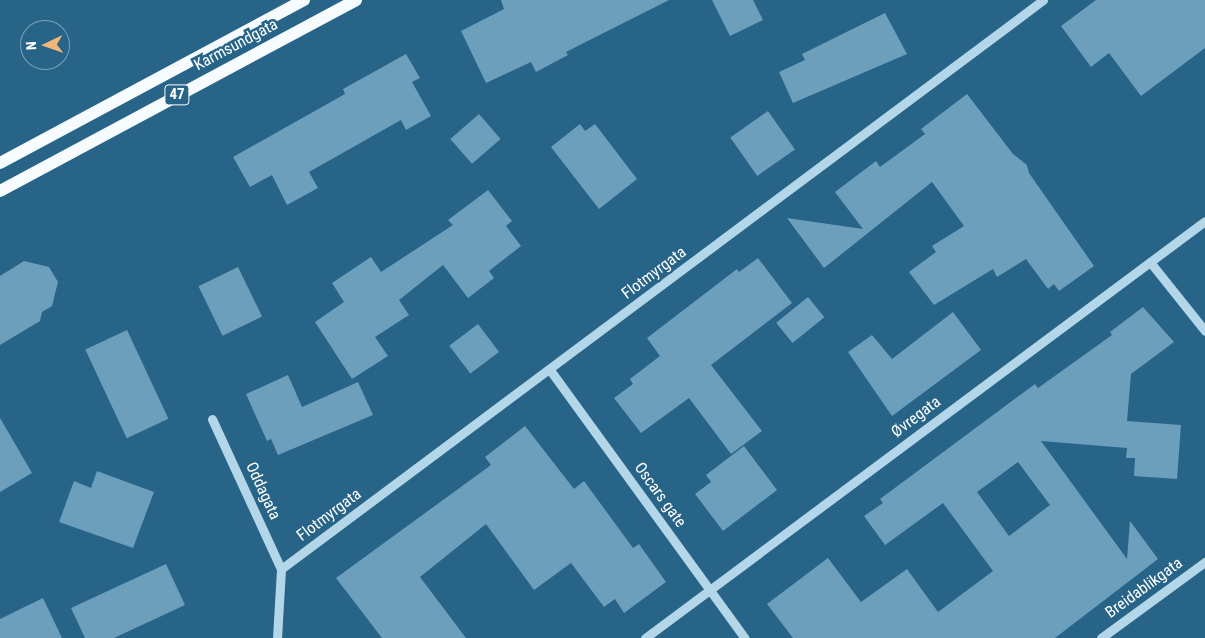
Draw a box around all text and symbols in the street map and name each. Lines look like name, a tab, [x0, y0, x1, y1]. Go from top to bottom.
street label: Karmsundgata	[191, 15, 281, 75]
north arrow	[20, 20, 70, 70]
text: N	[23, 41, 39, 50]
road number: 47	[163, 82, 191, 108]
street label: Flotmyrgata	[618, 243, 690, 303]
street label: Øvregata	[888, 392, 944, 442]
street label: Oddagata	[241, 459, 285, 523]
street label: Oscars gate	[630, 459, 690, 531]
street label: Flotmyrgata	[293, 485, 365, 545]
street label: Breidablikgata	[1102, 554, 1186, 622]

